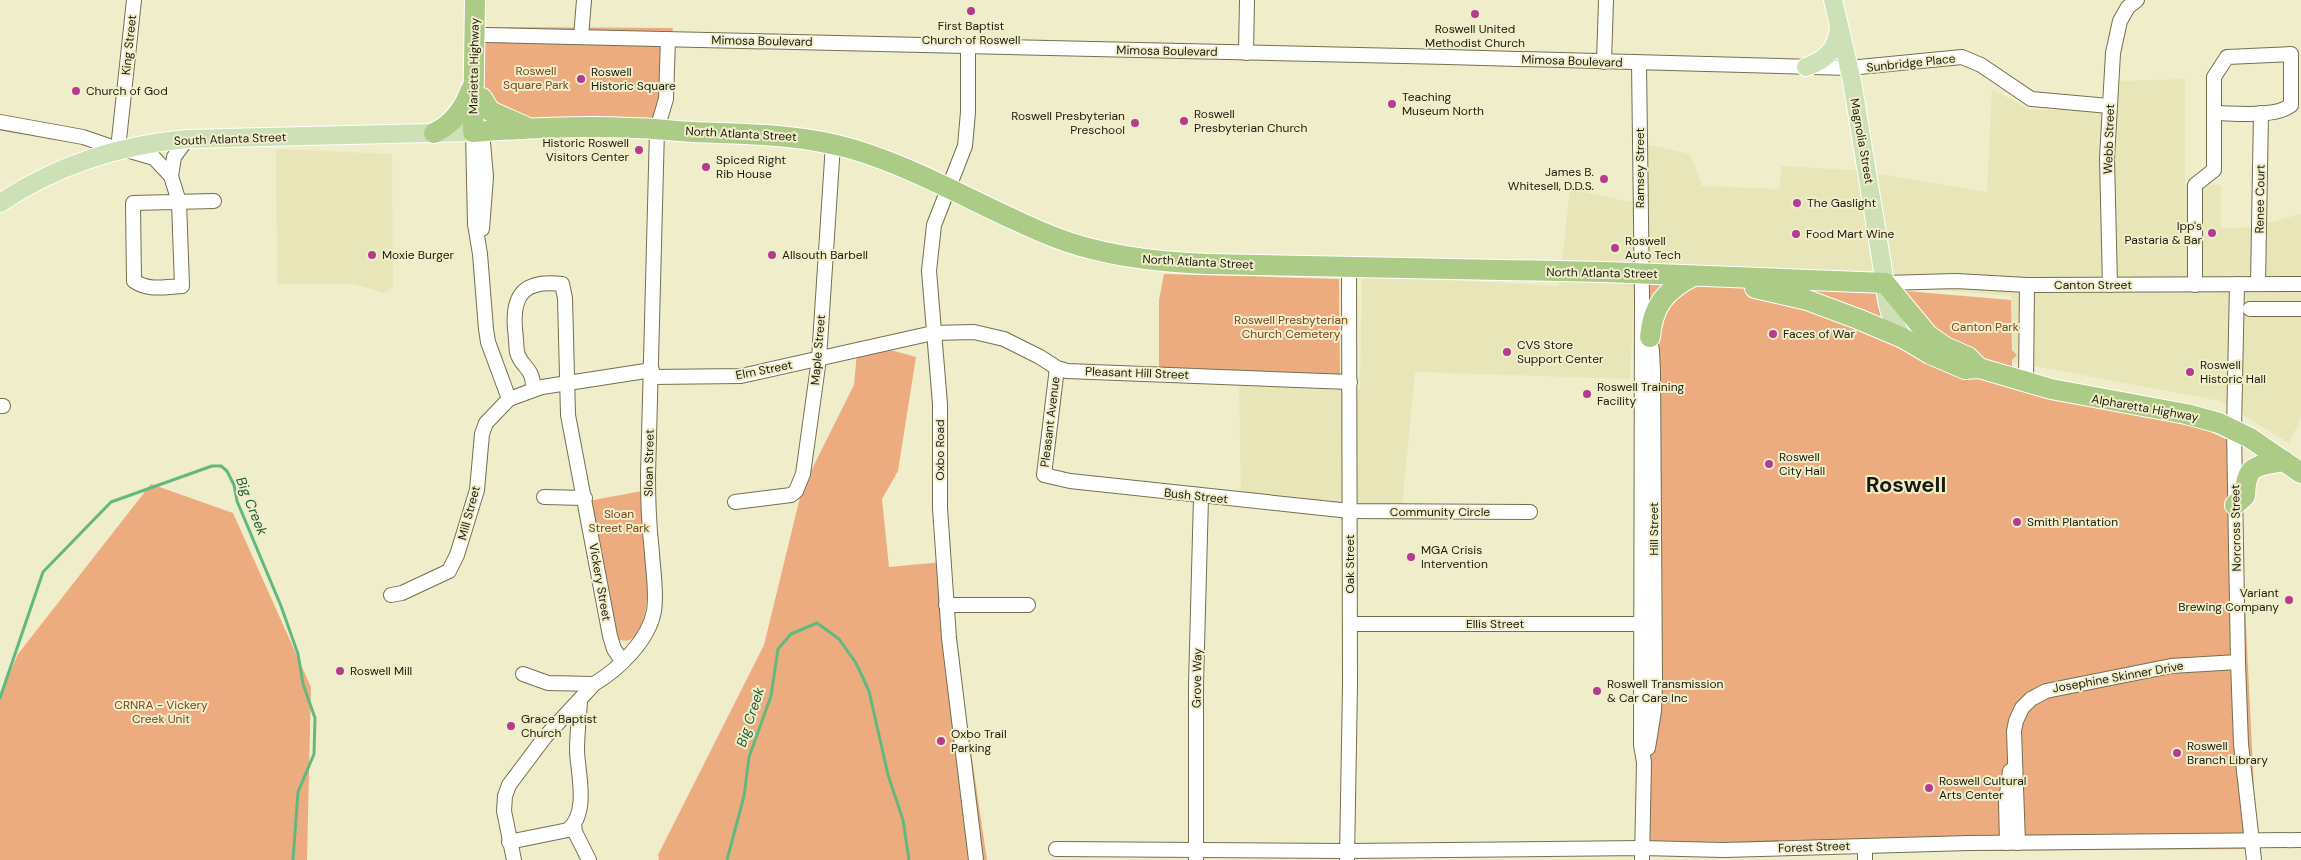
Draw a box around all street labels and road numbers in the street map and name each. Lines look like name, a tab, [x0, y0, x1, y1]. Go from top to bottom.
street label: King Street	[118, 14, 140, 76]
street label: Marietta Highway	[465, 17, 483, 114]
street label: Mimosa Boulevard	[711, 32, 813, 50]
street label: Mimosa Boulevard	[1116, 42, 1218, 60]
street label: Sunbridge Place	[1866, 50, 1956, 76]
street label: Mimosa Boulevard	[1521, 51, 1623, 71]
street label: Magnolia Street	[1847, 97, 1877, 185]
street label: Webb Street	[2100, 103, 2118, 174]
street label: North Atlanta Street	[685, 123, 797, 145]
street label: Ramsey Street	[1632, 127, 1648, 208]
street label: South Atlanta Street	[174, 129, 287, 149]
street label: Renee Court	[2251, 164, 2269, 234]
street label: North Atlanta Street	[1142, 251, 1254, 273]
street label: North Atlanta Street	[1546, 264, 1658, 282]
street label: Canton Street	[2054, 277, 2132, 293]
street label: Maple Street	[807, 314, 829, 386]
street label: Elm Street	[734, 357, 794, 383]
street label: Pleasant Hill Street	[1085, 363, 1190, 383]
street label: Pleasant Avenue	[1037, 376, 1064, 468]
street label: Alpharetta Highway	[2090, 391, 2200, 425]
street label: Oxbo Road	[932, 420, 948, 481]
street label: Sloan Street	[640, 429, 658, 497]
street label: Mill Street	[454, 484, 484, 542]
street label: Norcross Street	[2227, 484, 2245, 572]
street label: Bush Street	[1163, 485, 1229, 507]
street label: Hill Street	[1646, 502, 1662, 556]
street label: Community Circle	[1390, 504, 1490, 520]
street label: Oak Street	[1342, 534, 1358, 594]
street label: Vickery Street	[585, 542, 615, 622]
street label: Ellis Street	[1466, 616, 1524, 632]
street label: Grove Way	[1188, 647, 1206, 708]
street label: Josephine Skinner Drive	[2051, 658, 2185, 696]
street label: Forest Street	[1778, 838, 1851, 856]

